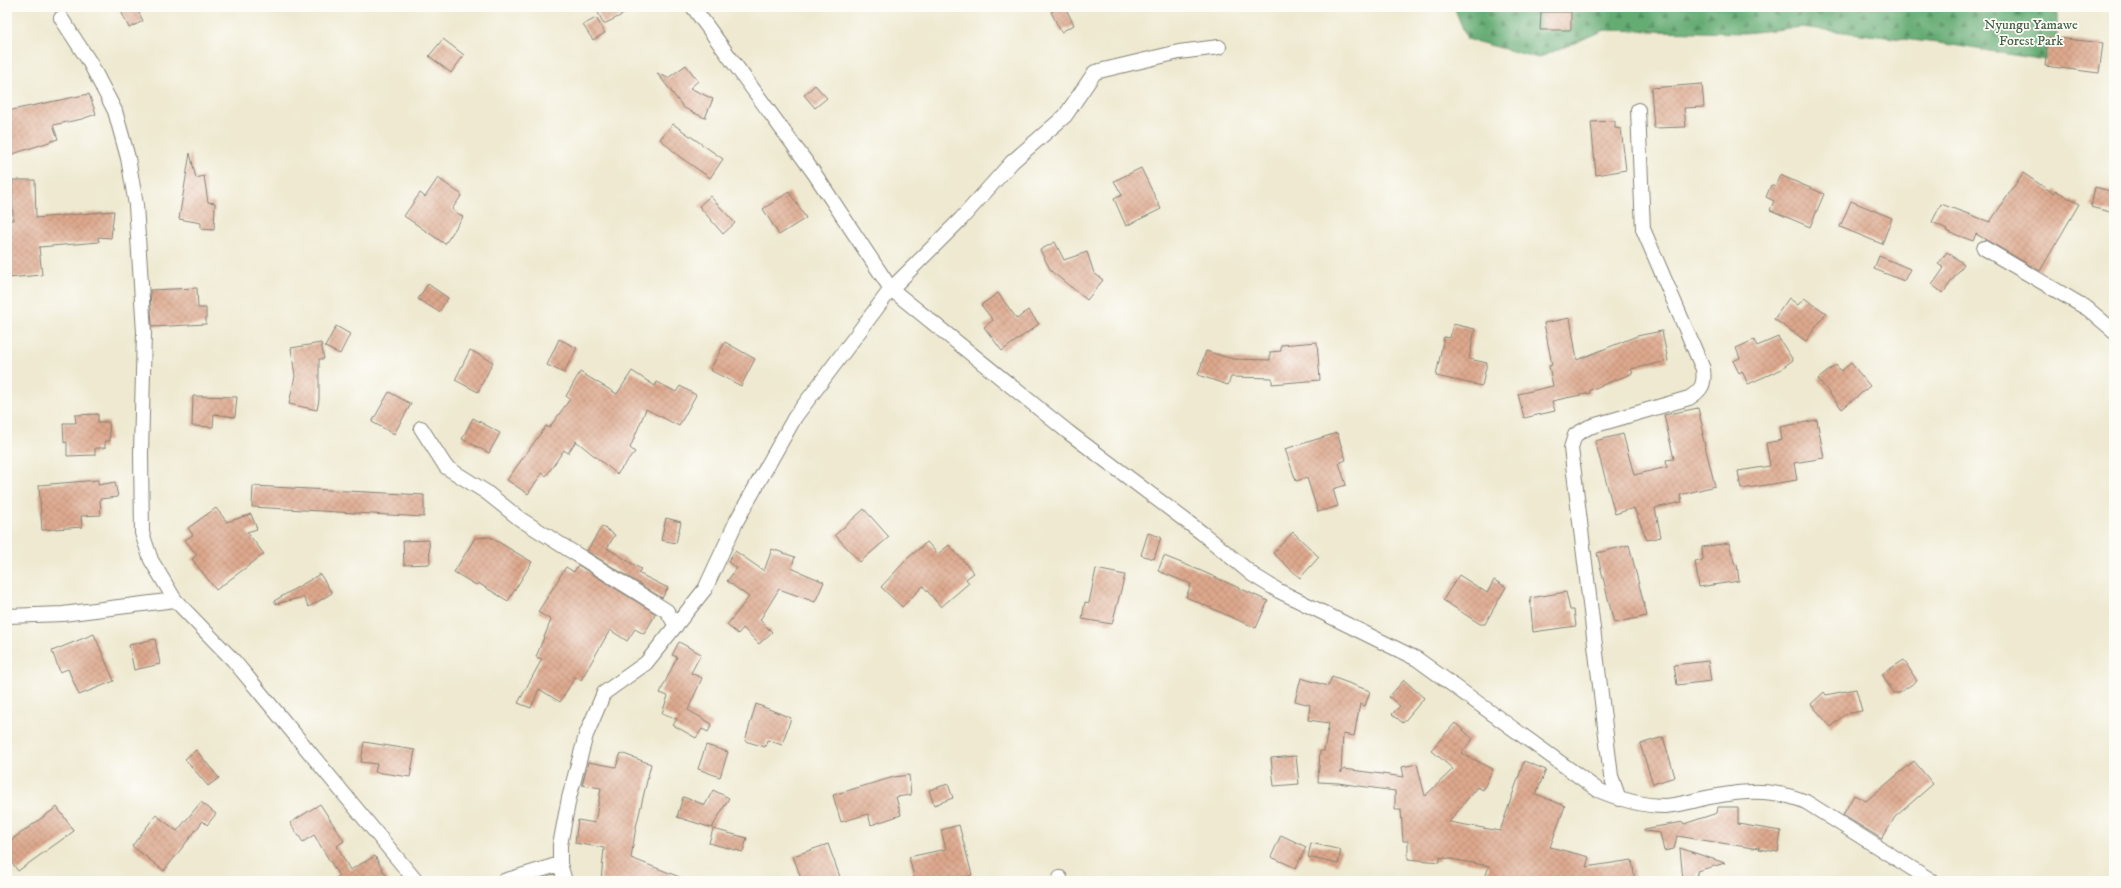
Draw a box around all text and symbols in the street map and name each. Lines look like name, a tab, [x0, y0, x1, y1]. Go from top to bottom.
park label: Nyungu Yamawe Forest Park	[1984, 16, 2078, 50]

